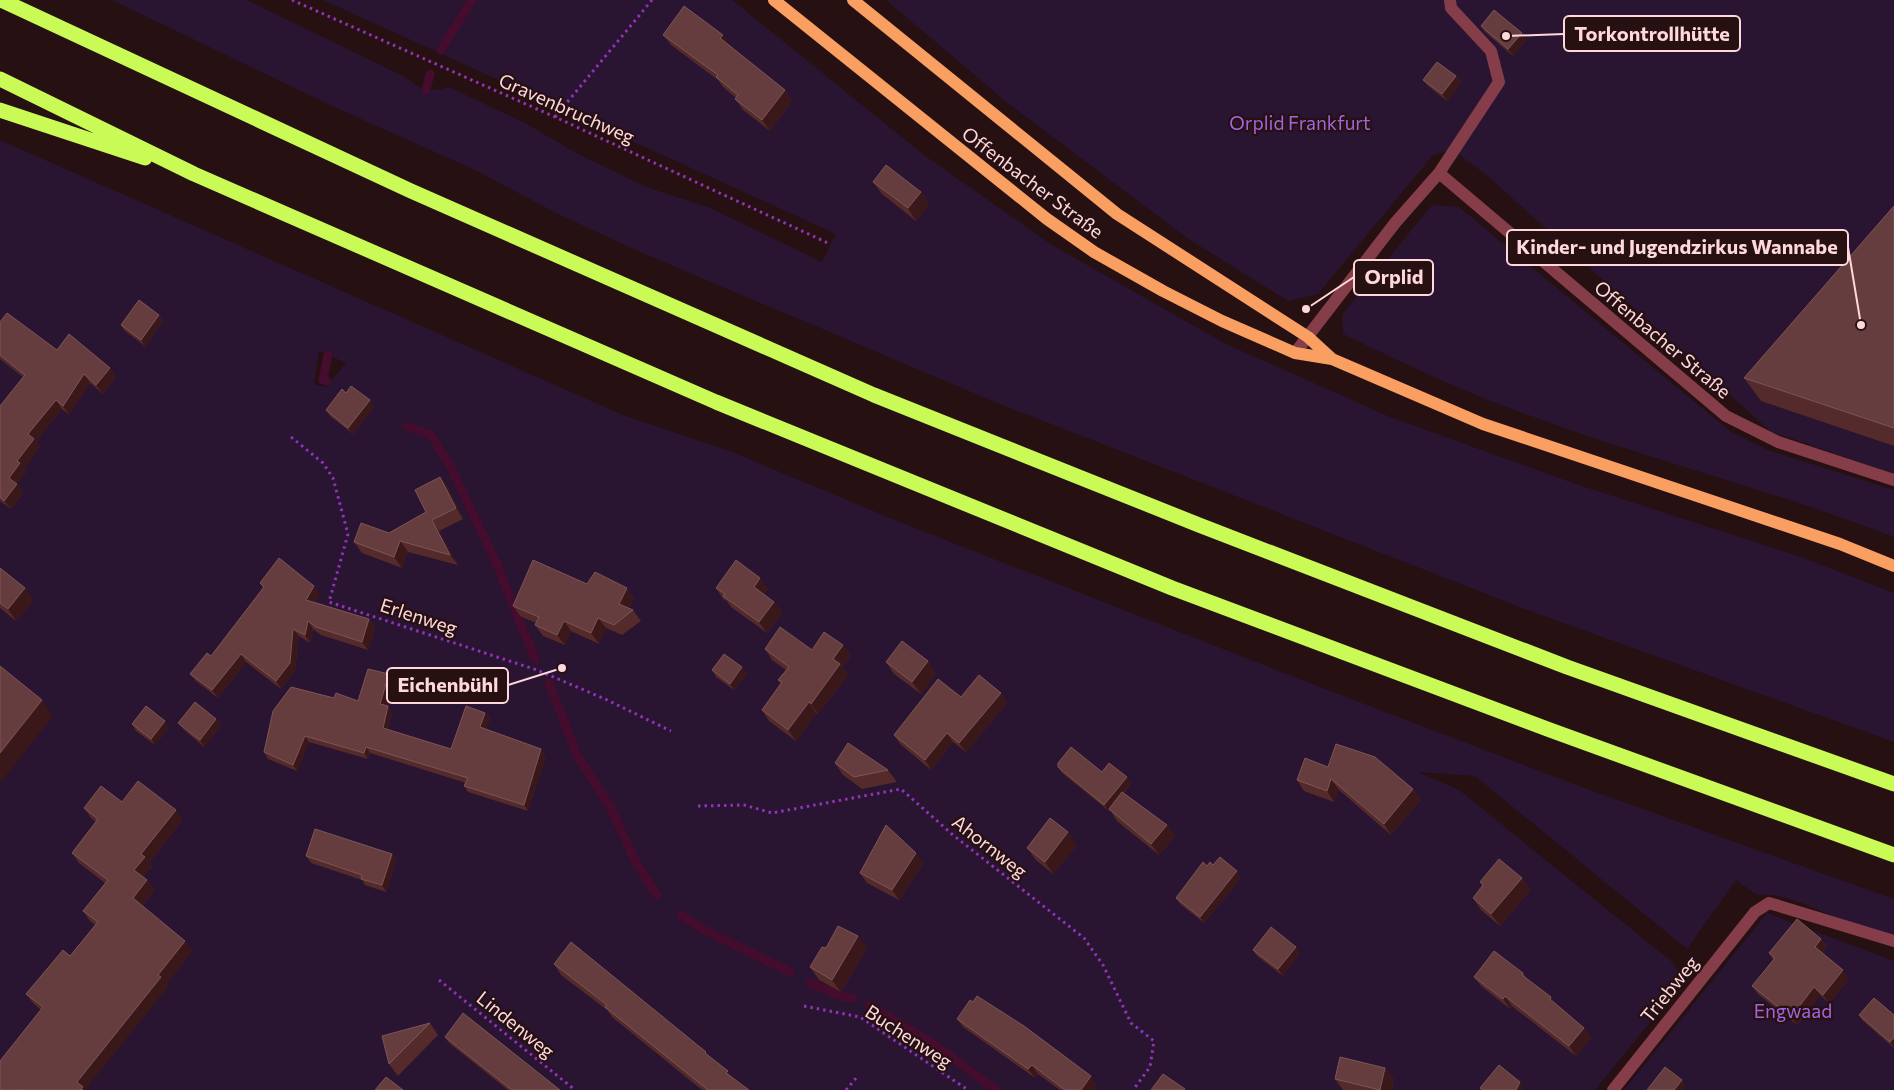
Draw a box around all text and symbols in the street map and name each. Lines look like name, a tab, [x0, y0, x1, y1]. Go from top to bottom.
callout: Torkontrollhütte	[1564, 16, 1740, 51]
text: Torkontrollhütte	[1574, 21, 1730, 45]
street label: Gravenbruchweg	[496, 68, 638, 148]
park label: Orplid Frankfurt	[1229, 111, 1371, 134]
street label: Offenbacher Straße	[958, 121, 1108, 243]
callout: Kinder- und Jugendzirkus Wannabe	[1507, 230, 1848, 265]
text: Kinder- und Jugendzirkus Wannabe	[1516, 234, 1838, 258]
callout: Orplid	[1354, 260, 1433, 295]
text: Orplid	[1364, 264, 1424, 288]
street label: Offenbacher Straße	[1590, 275, 1736, 403]
street label: Erlenweg	[378, 593, 460, 639]
callout: Eichenbühl	[387, 668, 508, 703]
text: Eichenbühl	[397, 672, 499, 696]
street label: Ahornweg	[948, 810, 1032, 882]
street label: Triebweg	[1635, 951, 1703, 1027]
street label: Lindenweg	[472, 986, 560, 1062]
street label: Buchenweg	[861, 999, 957, 1073]
park label: Engwaad	[1754, 999, 1832, 1022]

